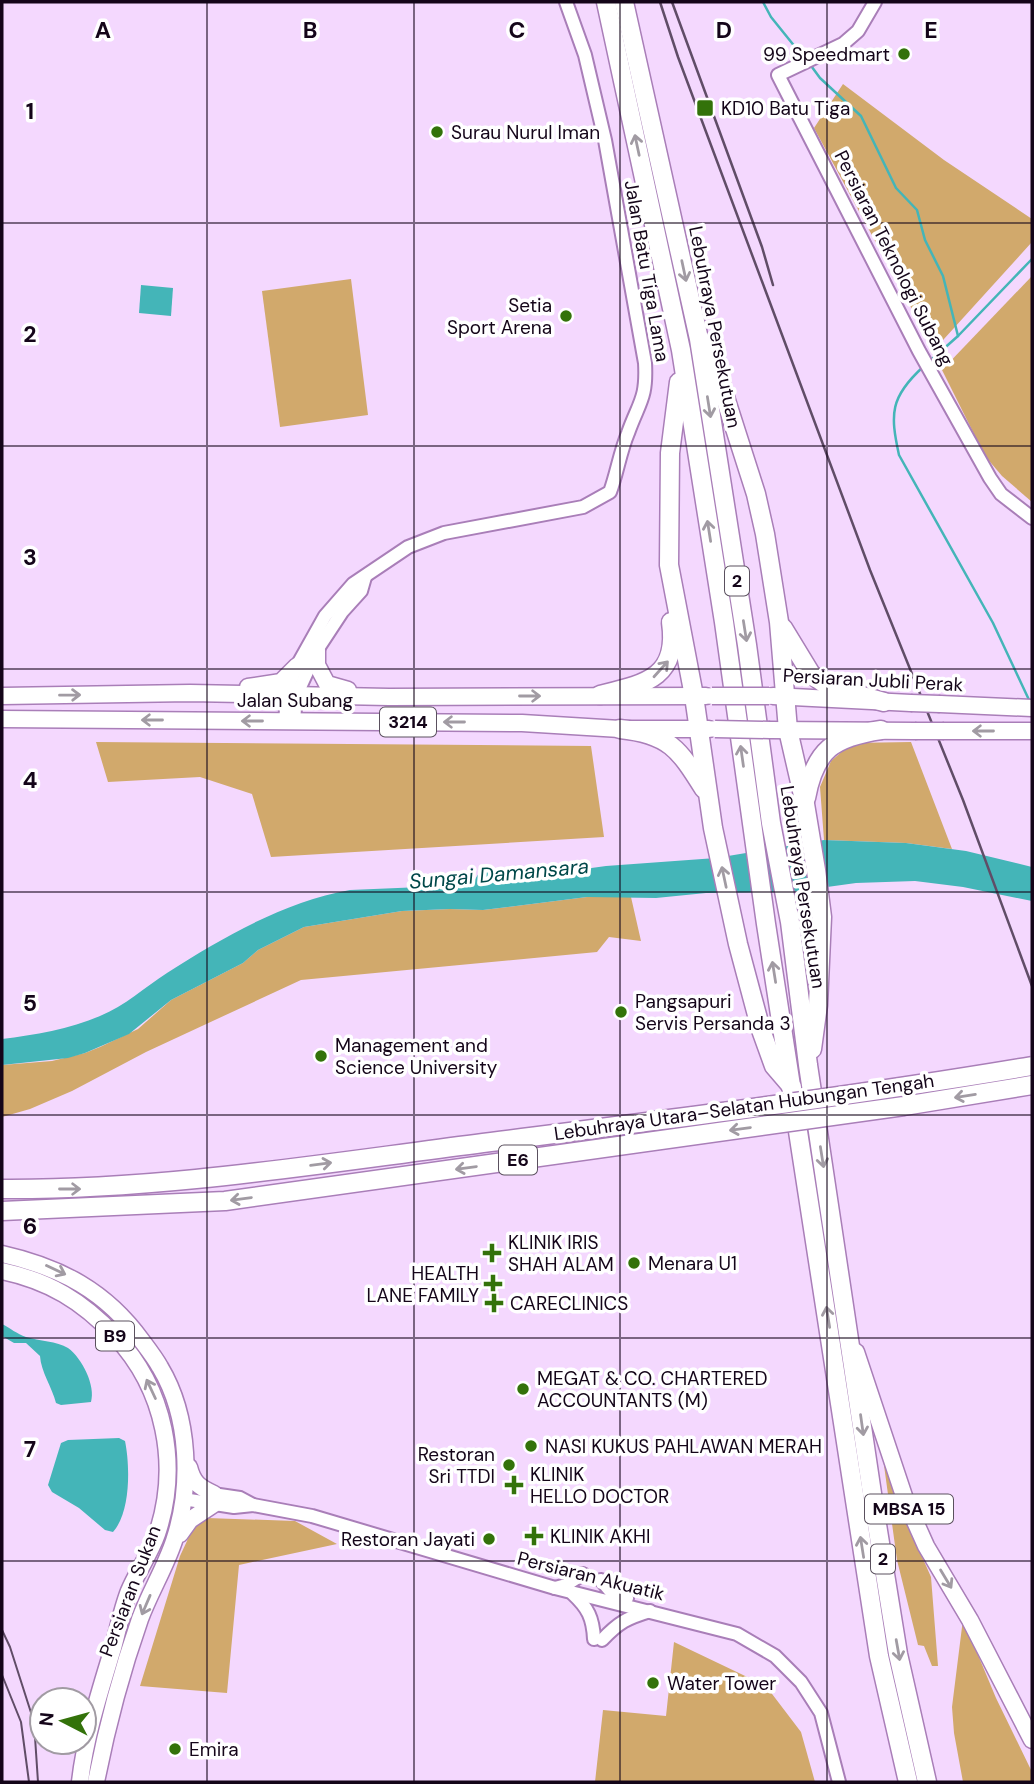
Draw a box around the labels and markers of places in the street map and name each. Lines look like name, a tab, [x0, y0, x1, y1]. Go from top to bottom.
place label: 99 Speedmart	[763, 42, 890, 67]
marker: 99 Speedmart	[896, 46, 912, 62]
place label: KD10 Batu Tiga	[721, 96, 850, 121]
marker: KD10 Batu Tiga	[695, 98, 715, 118]
place label: Surau Nurul Iman	[451, 120, 600, 145]
marker: Surau Nurul Iman	[429, 124, 445, 140]
place label: Setia Sport Arena	[447, 293, 552, 340]
marker: Setia Sport Arena	[558, 308, 574, 324]
place label: Pangsapuri Servis Persanda 3	[635, 989, 791, 1036]
marker: Pangsapuri Servis Persanda 3	[613, 1004, 629, 1020]
place label: Management and Science University	[335, 1033, 498, 1080]
marker: Management and Science University	[313, 1048, 329, 1064]
place label: KLINIK IRIS SHAH ALAM	[508, 1230, 614, 1277]
marker: KLINIK IRIS SHAH ALAM	[482, 1243, 502, 1263]
place label: Menara U1	[648, 1251, 737, 1276]
marker: Menara U1	[626, 1255, 642, 1271]
place label: HEALTH LANE FAMILY	[366, 1261, 479, 1308]
marker: HEALTH LANE FAMILY	[485, 1276, 501, 1292]
place label: CARECLINICS	[510, 1291, 628, 1316]
marker: CARECLINICS	[484, 1293, 504, 1313]
place label: MEGAT & CO. CHARTERED ACCOUNTANTS (M)	[537, 1366, 767, 1413]
marker: MEGAT & CO. CHARTERED ACCOUNTANTS (M)	[515, 1381, 531, 1397]
place label: NASI KUKUS PAHLAWAN MERAH	[545, 1434, 822, 1459]
marker: NASI KUKUS PAHLAWAN MERAH	[523, 1438, 539, 1454]
place label: Restoran Sri TTDI	[418, 1442, 495, 1489]
marker: Restoran Sri TTDI	[501, 1457, 517, 1473]
place label: KLINIK HELLO DOCTOR	[530, 1462, 669, 1509]
marker: KLINIK HELLO DOCTOR	[504, 1475, 524, 1495]
place label: KLINIK AKHI	[550, 1524, 650, 1549]
marker: KLINIK AKHI	[524, 1526, 544, 1546]
place label: Restoran Jayati	[341, 1527, 475, 1552]
marker: Restoran Jayati	[481, 1531, 497, 1547]
place label: Water Tower	[667, 1671, 776, 1696]
marker: Water Tower	[645, 1675, 661, 1691]
place label: Emira	[189, 1737, 239, 1762]
marker: Emira	[167, 1741, 183, 1757]

